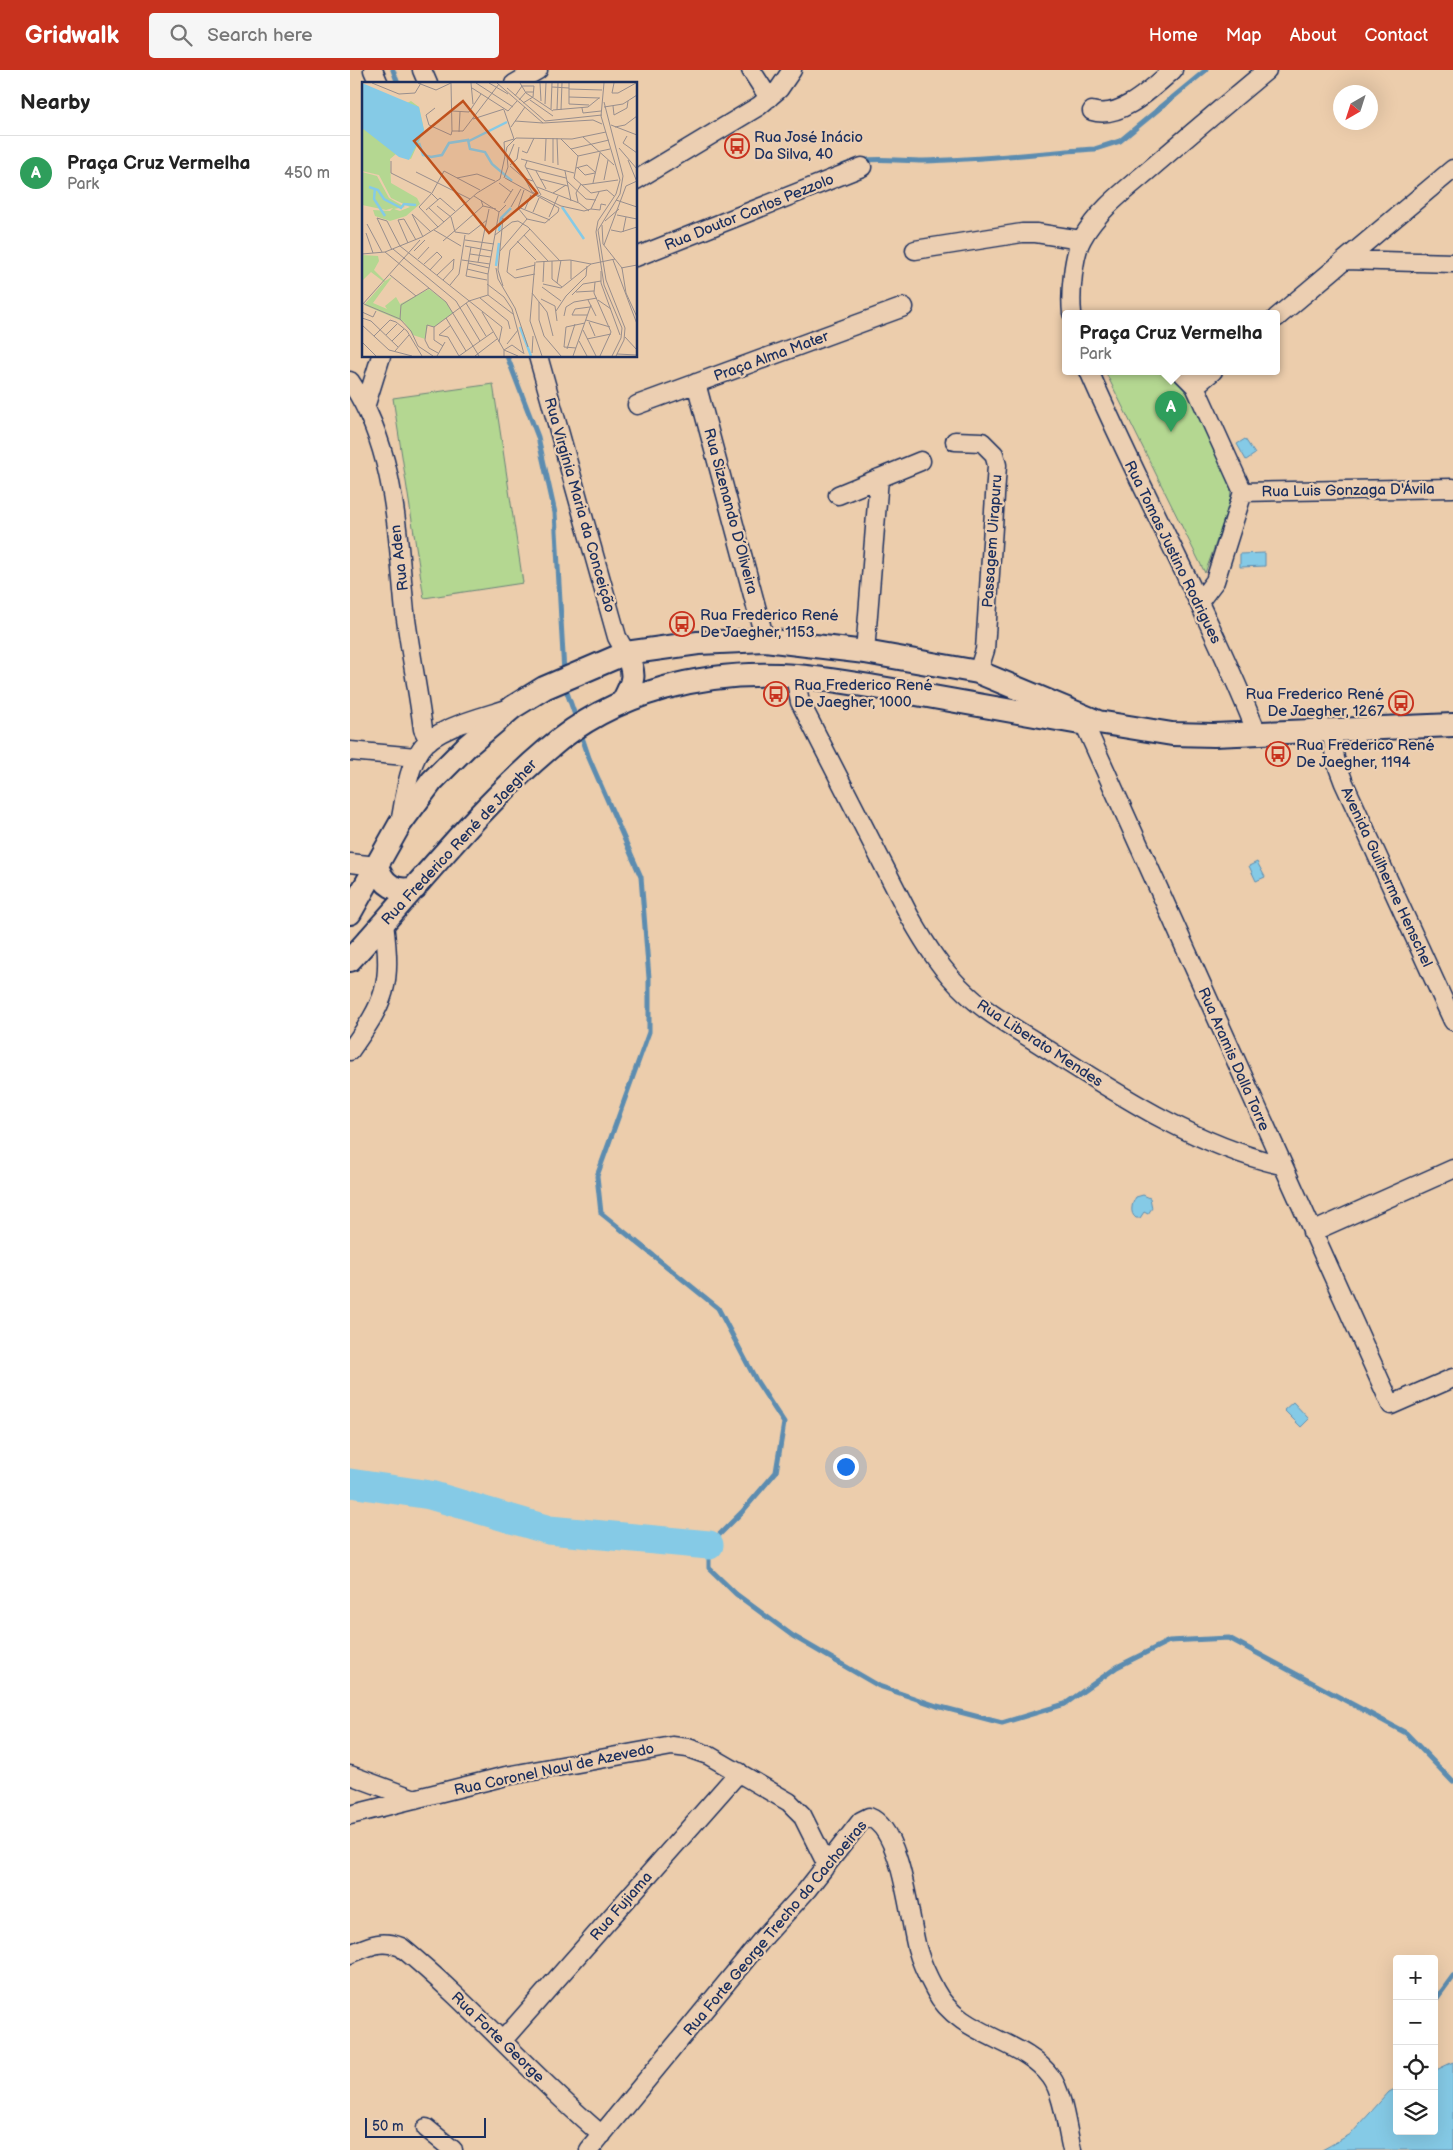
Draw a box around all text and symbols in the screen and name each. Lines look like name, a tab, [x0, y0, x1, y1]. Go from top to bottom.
search box	[149, 13, 499, 58]
text: Gridwalk	[25, 21, 119, 50]
icon: search	[167, 21, 195, 49]
text: Search here	[207, 24, 312, 47]
text: Home	[1149, 25, 1198, 46]
text: Map	[1226, 25, 1262, 46]
text: About	[1290, 25, 1337, 46]
text: Contact	[1365, 25, 1428, 46]
inset map	[362, 82, 638, 358]
north arrow	[1333, 85, 1378, 130]
text: Nearby	[20, 90, 90, 115]
place label: Rua José Inácio Da Silva, 40	[754, 128, 863, 164]
bus stop icon: Rua José Inácio Da Silva, 40	[724, 133, 750, 159]
text: Praça Cruz Vermelha	[67, 152, 250, 175]
text: A	[31, 164, 41, 183]
text: 450 m	[284, 164, 330, 183]
street label: Rua Doutor Carlos Pezzolo	[662, 170, 837, 255]
text: Park	[67, 175, 99, 194]
popup	[1062, 310, 1280, 375]
text: Praça Cruz Vermelha	[1079, 322, 1263, 345]
street label: Praça Alma Mater	[711, 327, 832, 386]
text: Park	[1079, 345, 1111, 364]
pin: A	[1155, 391, 1187, 432]
street label: Rua Virgínia Maria da Conceição	[540, 395, 619, 615]
street label: Rua Sizenando D´Oliveira	[699, 426, 762, 596]
street label: Rua Tomas Justino Rodrigues	[1120, 458, 1225, 647]
street label: Passagem Uirapuru	[978, 474, 1007, 608]
street label: Rua Luis Gonzaga D'Ávila	[1261, 479, 1435, 502]
street label: Rua Aden	[386, 524, 413, 592]
place label: Rua Frederico René De Jaegher, 1153	[700, 606, 839, 642]
bus stop icon: Rua Frederico René De Jaegher, 1153	[669, 611, 695, 637]
place label: Rua Frederico René De Jaegher, 1000	[794, 676, 933, 712]
bus stop icon: Rua Frederico René De Jaegher, 1000	[763, 681, 789, 707]
place label: Rua Frederico René De Jaegher, 1267	[1245, 685, 1385, 721]
bus stop icon: Rua Frederico René De Jaegher, 1267	[1388, 690, 1414, 716]
place label: Rua Frederico René De Jaegher, 1194	[1296, 736, 1435, 772]
bus stop icon: Rua Frederico René De Jaegher, 1194	[1265, 741, 1291, 767]
street label: Rua Frederico René de Jaegher	[378, 755, 542, 929]
street label: Avenida Guilherme Henschel	[1336, 784, 1437, 970]
street label: Rua Aramis Dalla Torre	[1193, 985, 1274, 1134]
street label: Rua Liberato Mendes	[973, 996, 1107, 1092]
your location	[833, 1454, 859, 1480]
street label: Rua Coronel Naul de Azevedo	[452, 1739, 656, 1800]
street label: Rua Forte George Trecho da Cachoeiras	[679, 1816, 872, 2040]
street label: Rua Fujiama	[586, 1868, 656, 1945]
map controls	[1393, 1955, 1438, 2135]
button: +	[1393, 1955, 1438, 2000]
street label: Rua Forte George	[447, 1988, 548, 2087]
button: −	[1393, 2000, 1438, 2045]
button: locate	[1393, 2045, 1438, 2090]
button: layers	[1393, 2090, 1438, 2135]
scale bar	[365, 2115, 486, 2138]
text: 50 m	[372, 2118, 404, 2135]

